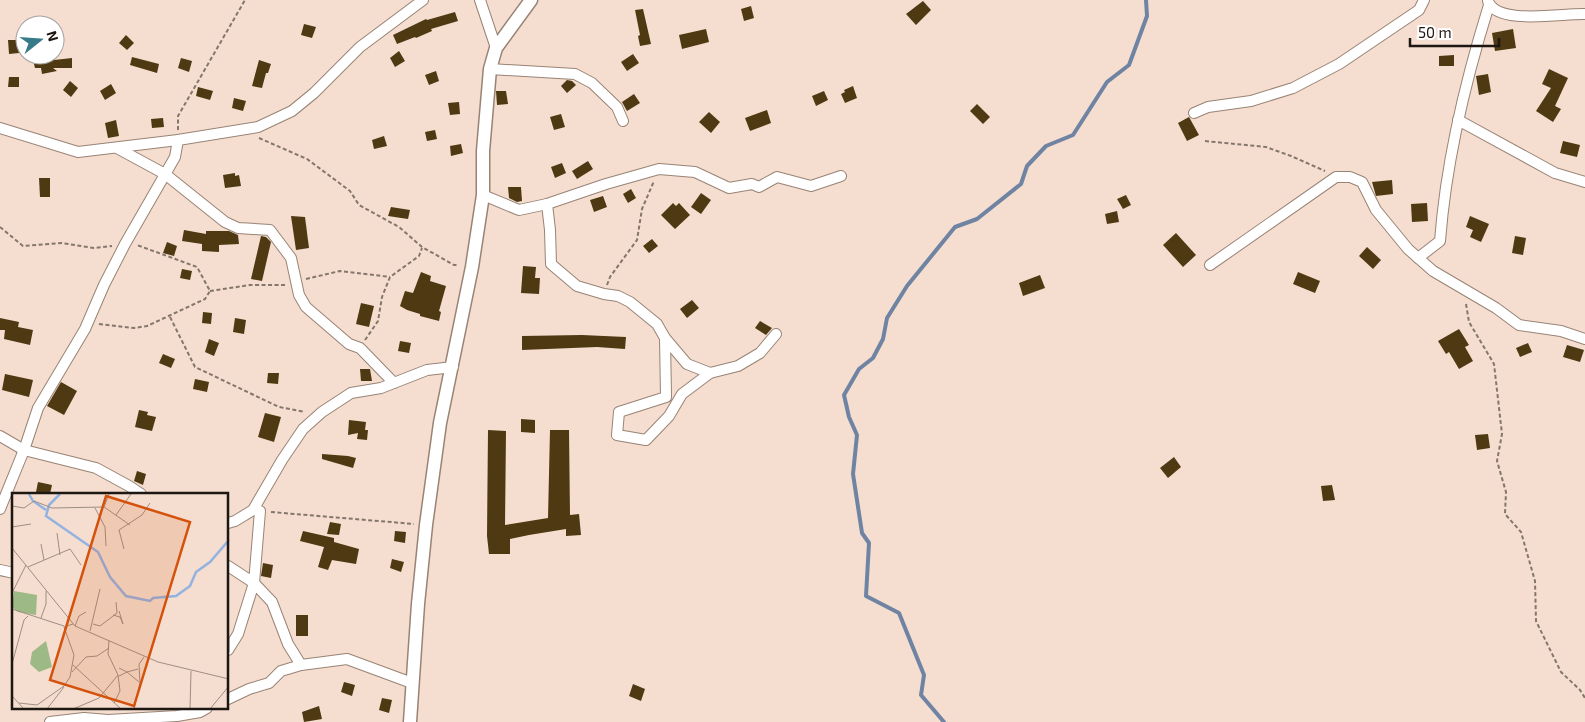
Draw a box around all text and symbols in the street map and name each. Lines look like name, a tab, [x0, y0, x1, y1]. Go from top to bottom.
north arrow	[15, 15, 65, 65]
scale bar	[1410, 15, 1499, 47]
text: 50 m	[1418, 23, 1452, 41]
text: N	[43, 29, 63, 43]
inset map	[12, 493, 229, 710]

